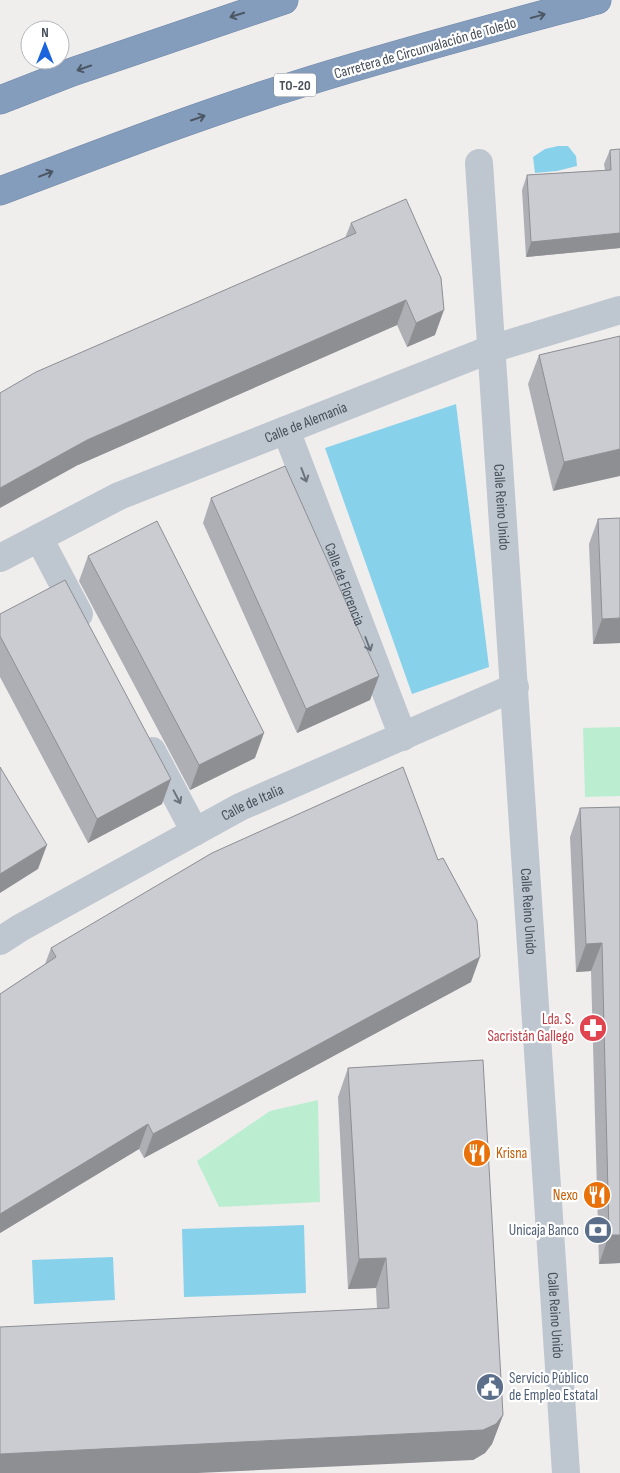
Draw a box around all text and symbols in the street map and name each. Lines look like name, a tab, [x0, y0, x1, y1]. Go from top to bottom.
one-way arrow	[230, 10, 246, 20]
one-way arrow	[530, 11, 546, 20]
street label: Carretera de Circunvalación de Toledo	[332, 13, 518, 84]
north arrow	[20, 20, 70, 70]
text: N	[41, 24, 49, 41]
one-way arrow	[76, 64, 92, 73]
road number: TO-20	[274, 74, 316, 96]
one-way arrow	[190, 113, 205, 122]
one-way arrow	[37, 169, 53, 178]
street label: Calle de Alemania	[262, 398, 350, 448]
street label: Calle Reino Unido	[489, 463, 514, 551]
one-way arrow	[300, 468, 309, 483]
street label: Calle de Florencia	[320, 540, 369, 629]
one-way arrow	[363, 636, 373, 651]
street label: Calle de Italia	[218, 780, 287, 825]
one-way arrow	[172, 789, 182, 804]
street label: Calle Reino Unido	[516, 868, 541, 955]
place label: Lda. S. Sacristán Gallego	[487, 1010, 574, 1046]
pharmacy icon: Lda. S. Sacristán Gallego	[578, 1013, 608, 1043]
restaurant icon: Krisna	[462, 1138, 492, 1168]
place label: Krisna	[496, 1144, 528, 1163]
restaurant icon: Nexo	[582, 1180, 612, 1210]
place label: Nexo	[553, 1186, 578, 1205]
bank icon: Unicaja Banco	[583, 1215, 613, 1245]
place label: Unicaja Banco	[509, 1221, 579, 1240]
street label: Calle Reino Unido	[543, 1272, 567, 1359]
place label: Servicio Público de Empleo Estatal	[509, 1369, 598, 1405]
public building icon: Servicio Público de Empleo Estatal	[475, 1372, 505, 1402]

